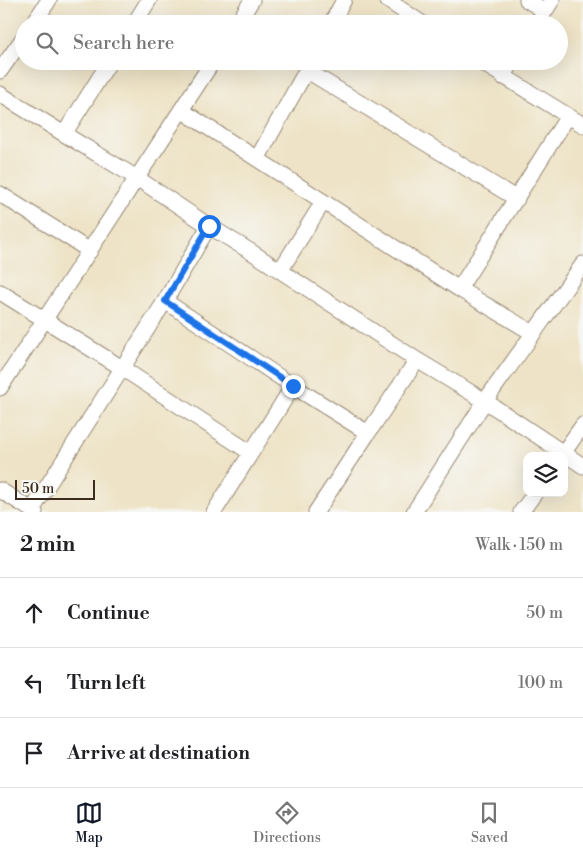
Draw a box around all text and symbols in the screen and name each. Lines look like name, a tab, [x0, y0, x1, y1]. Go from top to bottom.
search box	[15, 15, 568, 70]
icon: search	[33, 29, 61, 57]
text: Search here	[73, 31, 174, 55]
route start	[198, 215, 221, 238]
route end	[282, 375, 305, 398]
map controls	[523, 452, 568, 497]
button: layers	[523, 452, 568, 497]
scale bar	[15, 477, 95, 500]
text: 50 m	[22, 480, 54, 498]
text: 2 min	[20, 532, 75, 558]
text: Walk · 150 m	[475, 535, 563, 555]
icon: ahead	[20, 599, 48, 627]
text: Continue	[67, 601, 150, 625]
text: 50 m	[526, 603, 563, 623]
icon: left	[20, 669, 48, 697]
text: Turn left	[67, 671, 146, 695]
text: 100 m	[518, 673, 563, 693]
icon: arrive	[20, 739, 48, 767]
text: Arrive at destination	[67, 741, 250, 765]
tab: Map	[75, 799, 103, 847]
tab: Directions	[253, 799, 321, 847]
tab: Saved	[471, 799, 508, 847]

